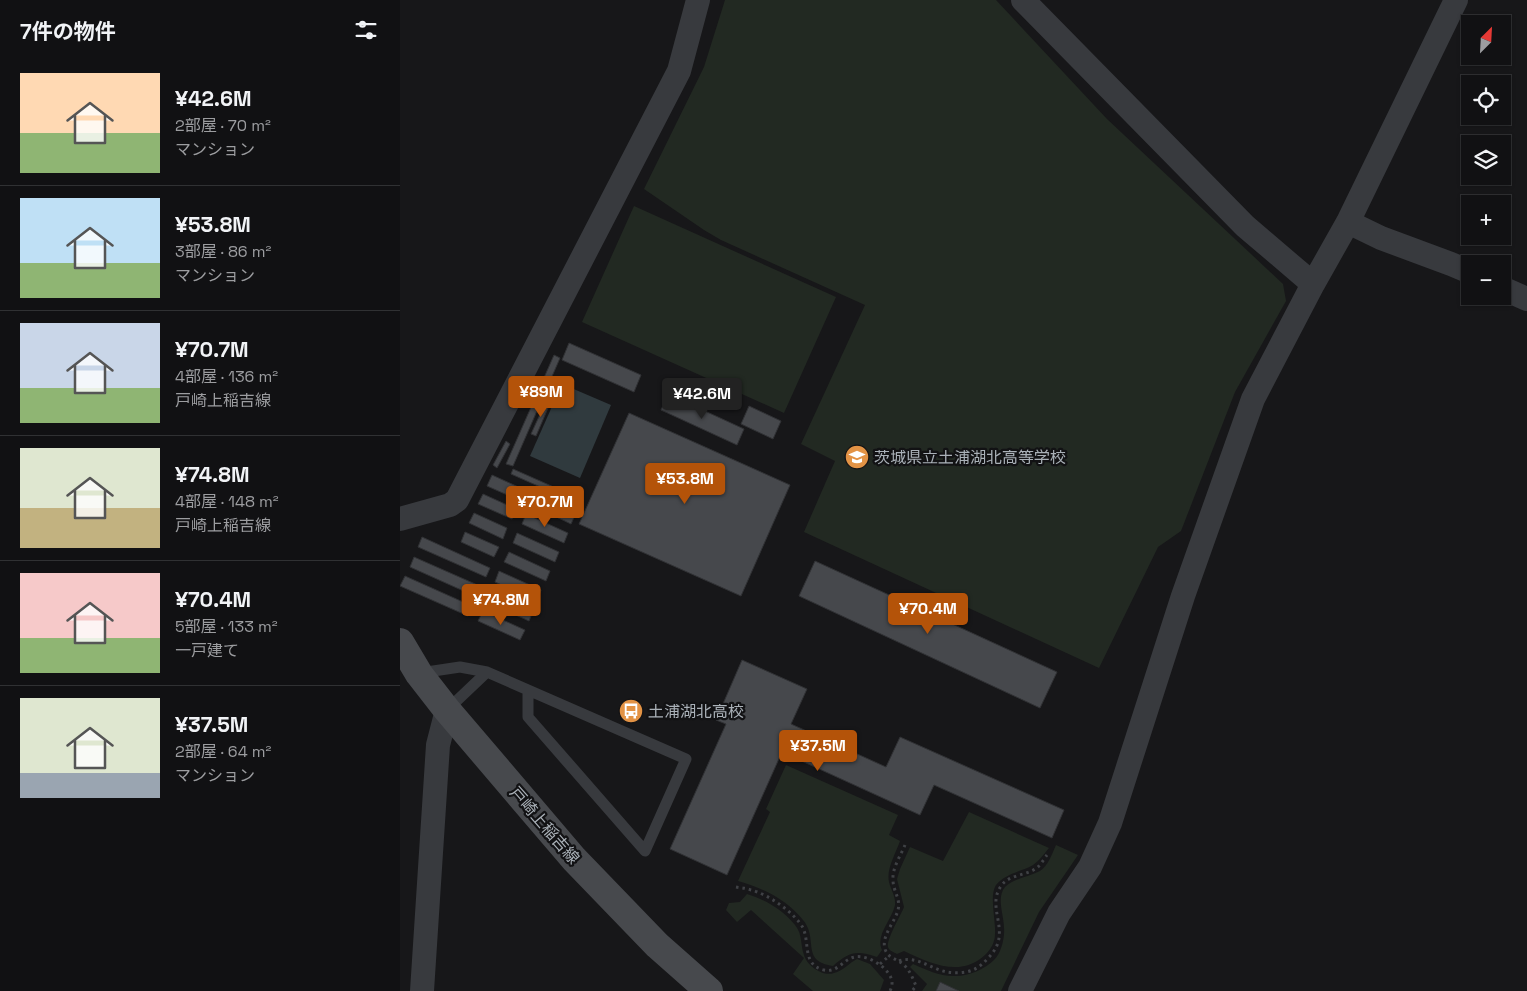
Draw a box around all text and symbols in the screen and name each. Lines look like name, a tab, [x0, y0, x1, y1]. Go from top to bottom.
north arrow	[1461, 15, 1511, 65]
map controls	[1461, 15, 1511, 305]
icon: filters	[352, 16, 380, 44]
text: 7件の物件	[20, 18, 116, 45]
button: locate	[1461, 75, 1511, 125]
text: ¥42.6M	[175, 85, 251, 112]
icon: home	[60, 93, 120, 153]
text: 2部屋 · 70 m²	[175, 115, 271, 136]
button: layers	[1461, 135, 1511, 185]
text: マンション	[175, 139, 255, 160]
button: +	[1461, 195, 1511, 245]
text: ¥53.8M	[175, 211, 251, 238]
icon: home	[60, 218, 120, 278]
text: 3部屋 · 86 m²	[175, 241, 271, 262]
button: −	[1461, 255, 1511, 305]
text: マンション	[175, 265, 255, 286]
text: ¥70.7M	[175, 336, 249, 363]
icon: home	[60, 343, 120, 403]
text: 4部屋 · 136 m²	[175, 366, 278, 387]
pin: ¥89M	[511, 376, 571, 418]
pin: ¥42.6M	[661, 378, 743, 420]
text: ¥89M	[519, 381, 563, 402]
text: ¥42.6M	[673, 383, 731, 404]
text: 戸崎上稲吉線	[175, 390, 271, 411]
school or university icon: 茨城県立土浦湖北高等学校	[844, 444, 870, 470]
place label: 茨城県立土浦湖北高等学校	[874, 447, 1066, 468]
text: ¥74.8M	[175, 461, 249, 488]
pin: ¥53.8M	[644, 462, 726, 505]
icon: home	[60, 468, 120, 528]
text: ¥53.8M	[656, 468, 714, 489]
pin: ¥70.7M	[504, 486, 586, 528]
text: 4部屋 · 148 m²	[175, 491, 279, 512]
text: ¥70.7M	[517, 491, 573, 512]
text: 戸崎上稲吉線	[175, 515, 271, 536]
pin: ¥74.8M	[460, 584, 542, 626]
text: ¥70.4M	[175, 586, 251, 613]
text: ¥74.8M	[473, 589, 529, 610]
pin: ¥70.4M	[887, 592, 969, 635]
icon: home	[60, 593, 120, 653]
text: ¥70.4M	[899, 598, 957, 619]
text: 5部屋 · 133 m²	[175, 616, 278, 637]
text: 一戸建て	[175, 640, 239, 661]
bus stop icon: 土浦湖北高校	[618, 698, 644, 724]
place label: 土浦湖北高校	[648, 701, 744, 722]
text: ¥37.5M	[175, 711, 248, 738]
icon: home	[60, 718, 120, 778]
pin: ¥37.5M	[777, 730, 859, 772]
text: ¥37.5M	[790, 735, 846, 756]
text: 2部屋 · 64 m²	[175, 741, 271, 762]
text: マンション	[175, 765, 255, 786]
street label: 戸崎上稲吉線	[505, 782, 584, 868]

